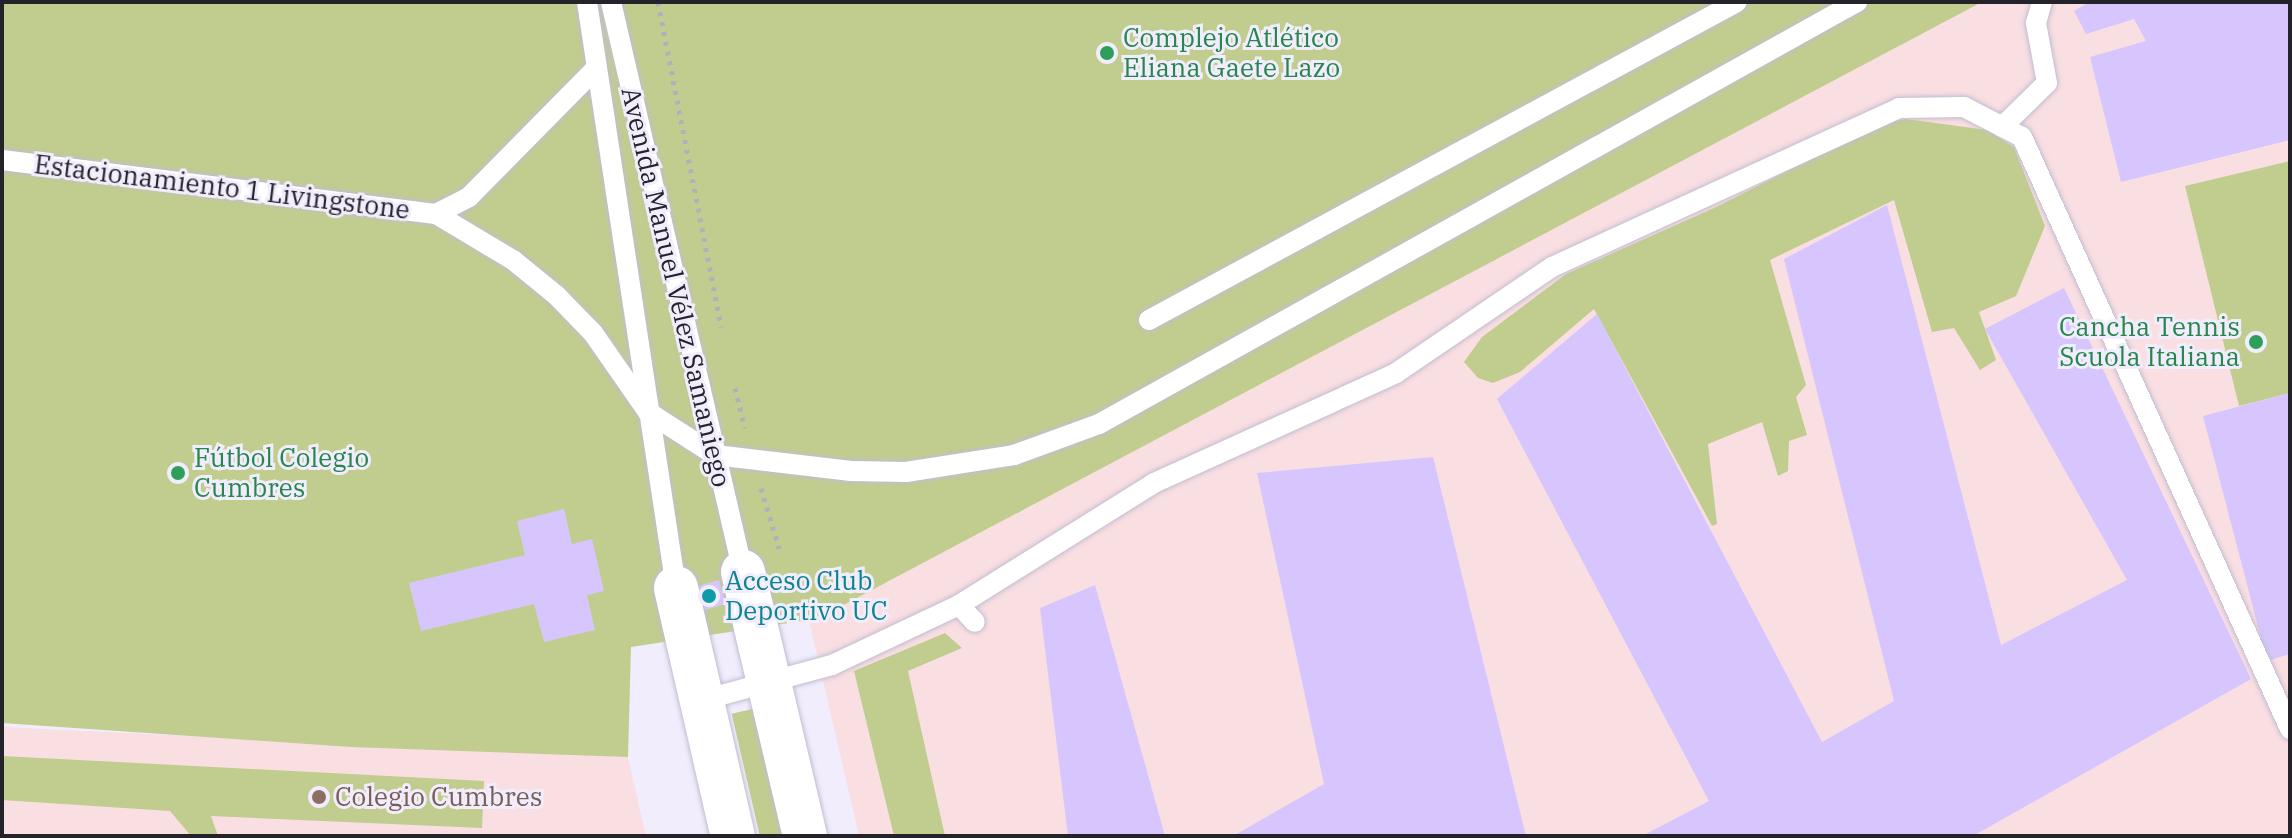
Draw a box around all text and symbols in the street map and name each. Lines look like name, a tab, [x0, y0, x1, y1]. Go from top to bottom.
place label: Complejo Atlético Eliana Gaete Lazo	[1123, 22, 1340, 84]
marker: Complejo Atlético Eliana Gaete Lazo	[1098, 44, 1116, 62]
street label: Avenida Manuel Vélez Samaniego	[615, 84, 737, 490]
street label: Estacionamiento 1 Livingstone	[33, 148, 411, 226]
place label: Cancha Tennis Scuola Italiana	[2059, 311, 2240, 372]
marker: Cancha Tennis Scuola Italiana	[2247, 333, 2265, 351]
place label: Fútbol Colegio Cumbres	[194, 442, 369, 504]
marker: Fútbol Colegio Cumbres	[169, 464, 187, 482]
place label: Acceso Club Deportivo UC	[725, 565, 888, 626]
marker: Acceso Club Deportivo UC	[700, 587, 718, 605]
place label: Colegio Cumbres	[335, 781, 542, 813]
marker: Colegio Cumbres	[310, 788, 328, 806]

